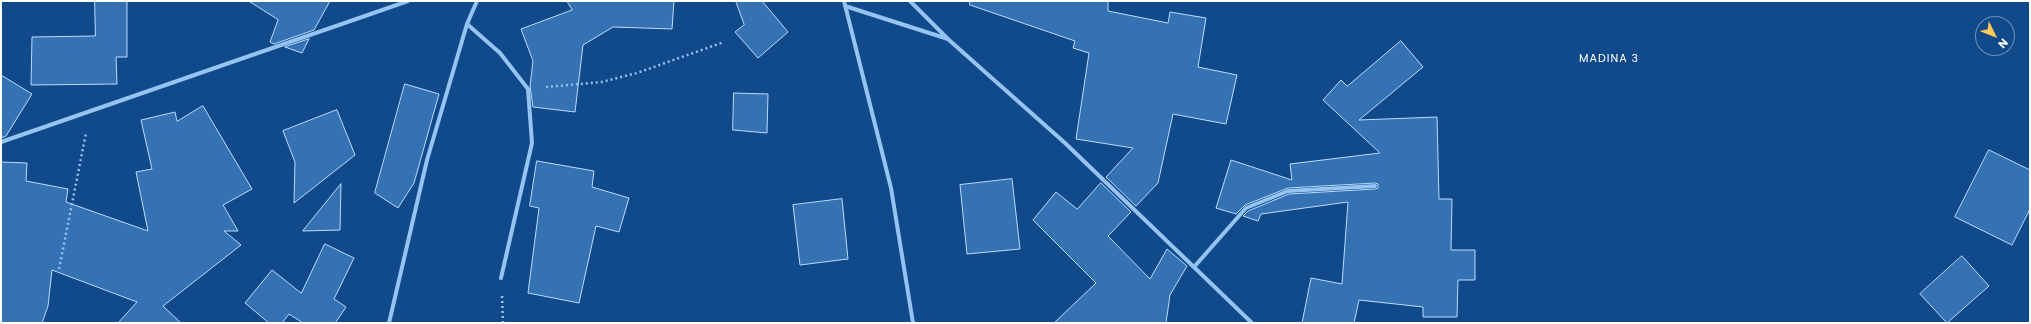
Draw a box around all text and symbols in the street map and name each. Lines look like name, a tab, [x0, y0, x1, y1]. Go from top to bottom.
north arrow	[1975, 16, 2015, 56]
text: N	[1994, 35, 2012, 52]
district label: MADINA 3	[1579, 52, 1639, 66]

